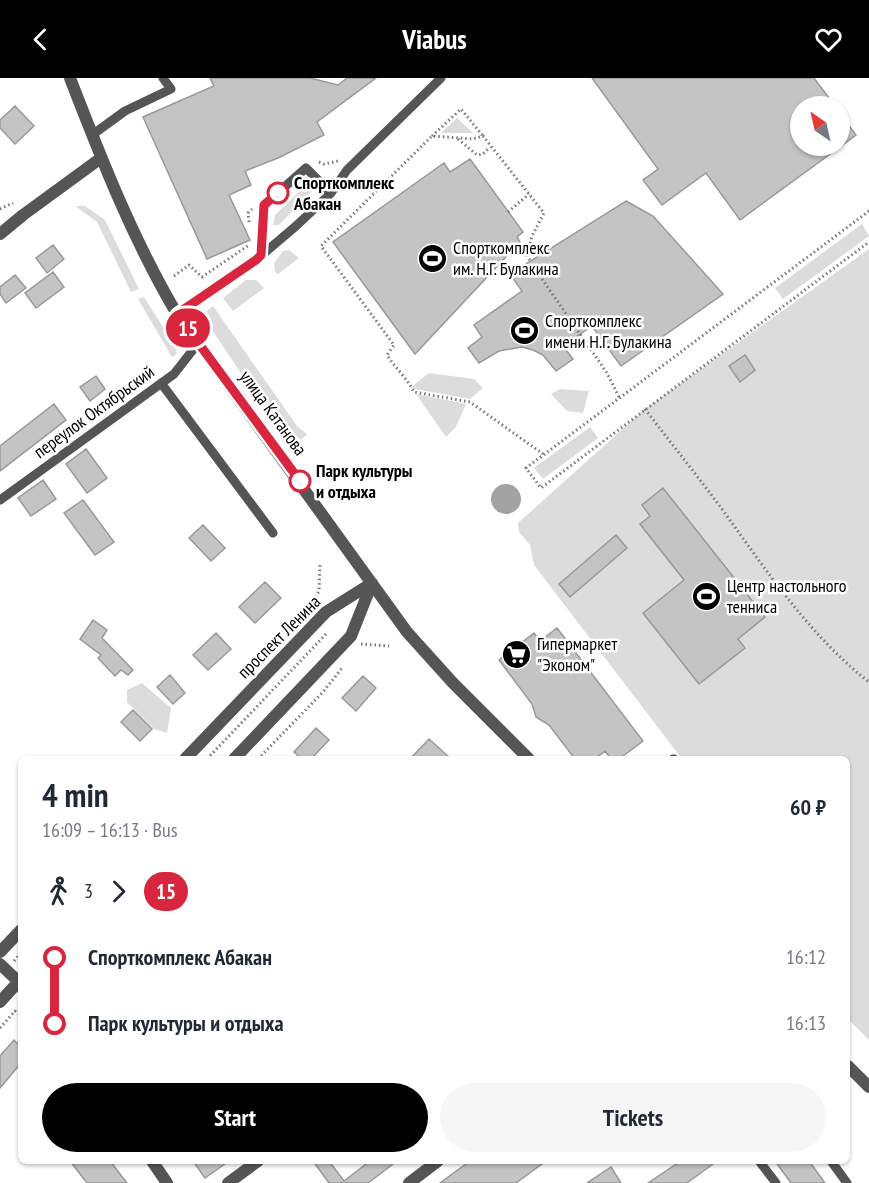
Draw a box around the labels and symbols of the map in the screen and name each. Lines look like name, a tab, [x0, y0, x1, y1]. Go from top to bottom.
north arrow	[790, 96, 850, 156]
place label: Спорткомплекс Абакан	[293, 171, 395, 215]
marker: Спорткомплекс Абакан	[267, 182, 289, 204]
place label: Спорткомплекс им. Н.Г. Булакина	[453, 236, 559, 280]
sports icon: Спорткомплекс им. Н.Г. Булакина	[416, 242, 448, 274]
line badge: 15	[161, 308, 215, 348]
place label: Спорткомплекс имени Н.Г. Булакина	[545, 309, 672, 353]
sports icon: Спорткомплекс имени Н.Г. Булакина	[508, 315, 540, 347]
street label: переулок Октябрьский	[29, 360, 159, 463]
street label: улица Катанова	[235, 366, 312, 460]
place label: Парк культуры и отдыха	[316, 459, 412, 503]
marker: Парк культуры и отдыха	[289, 470, 311, 492]
place label: Центр настольного тенниса	[727, 574, 847, 618]
sports icon: Центр настольного тенниса	[690, 580, 722, 612]
street label: проспект Ленина	[232, 590, 325, 683]
place label: Гипермаркет "Эконом"	[537, 632, 617, 676]
supermarket icon: Гипермаркет "Эконом"	[500, 638, 532, 670]

